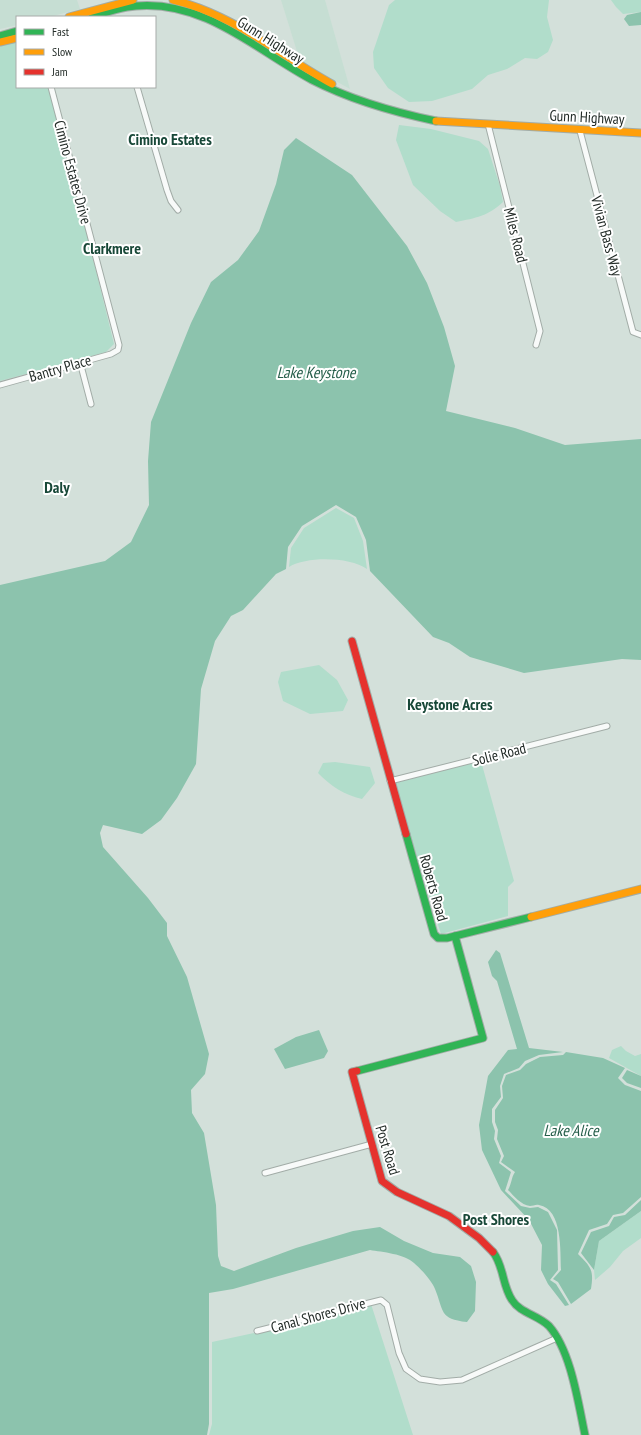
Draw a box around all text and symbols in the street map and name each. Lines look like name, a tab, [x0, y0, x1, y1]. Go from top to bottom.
street label: Gunn Highway	[234, 12, 308, 68]
legend	[16, 16, 156, 88]
text: Fast	[52, 24, 70, 39]
text: Slow	[52, 44, 73, 59]
text: Jam	[51, 64, 68, 79]
street label: Gunn Highway	[549, 106, 625, 128]
street label: Cimino Estates Drive	[50, 118, 96, 226]
district label: Cimino Estates	[128, 129, 212, 149]
street label: Vivian Bass Way	[587, 193, 627, 279]
street label: Miles Road	[500, 205, 532, 265]
district label: Clarkmere	[83, 238, 141, 258]
street label: Bantry Place	[27, 350, 93, 386]
water label: Lake Keystone	[277, 362, 357, 382]
district label: Daly	[44, 477, 70, 497]
district label: Keystone Acres	[407, 694, 493, 714]
street label: Solie Road	[470, 738, 528, 770]
street label: Roberts Road	[415, 853, 453, 923]
water label: Lake Alice	[543, 1120, 600, 1140]
street label: Post Road	[371, 1123, 405, 1177]
district label: Post Shores	[463, 1209, 530, 1229]
street label: Canal Shores Drive	[269, 1293, 367, 1337]

